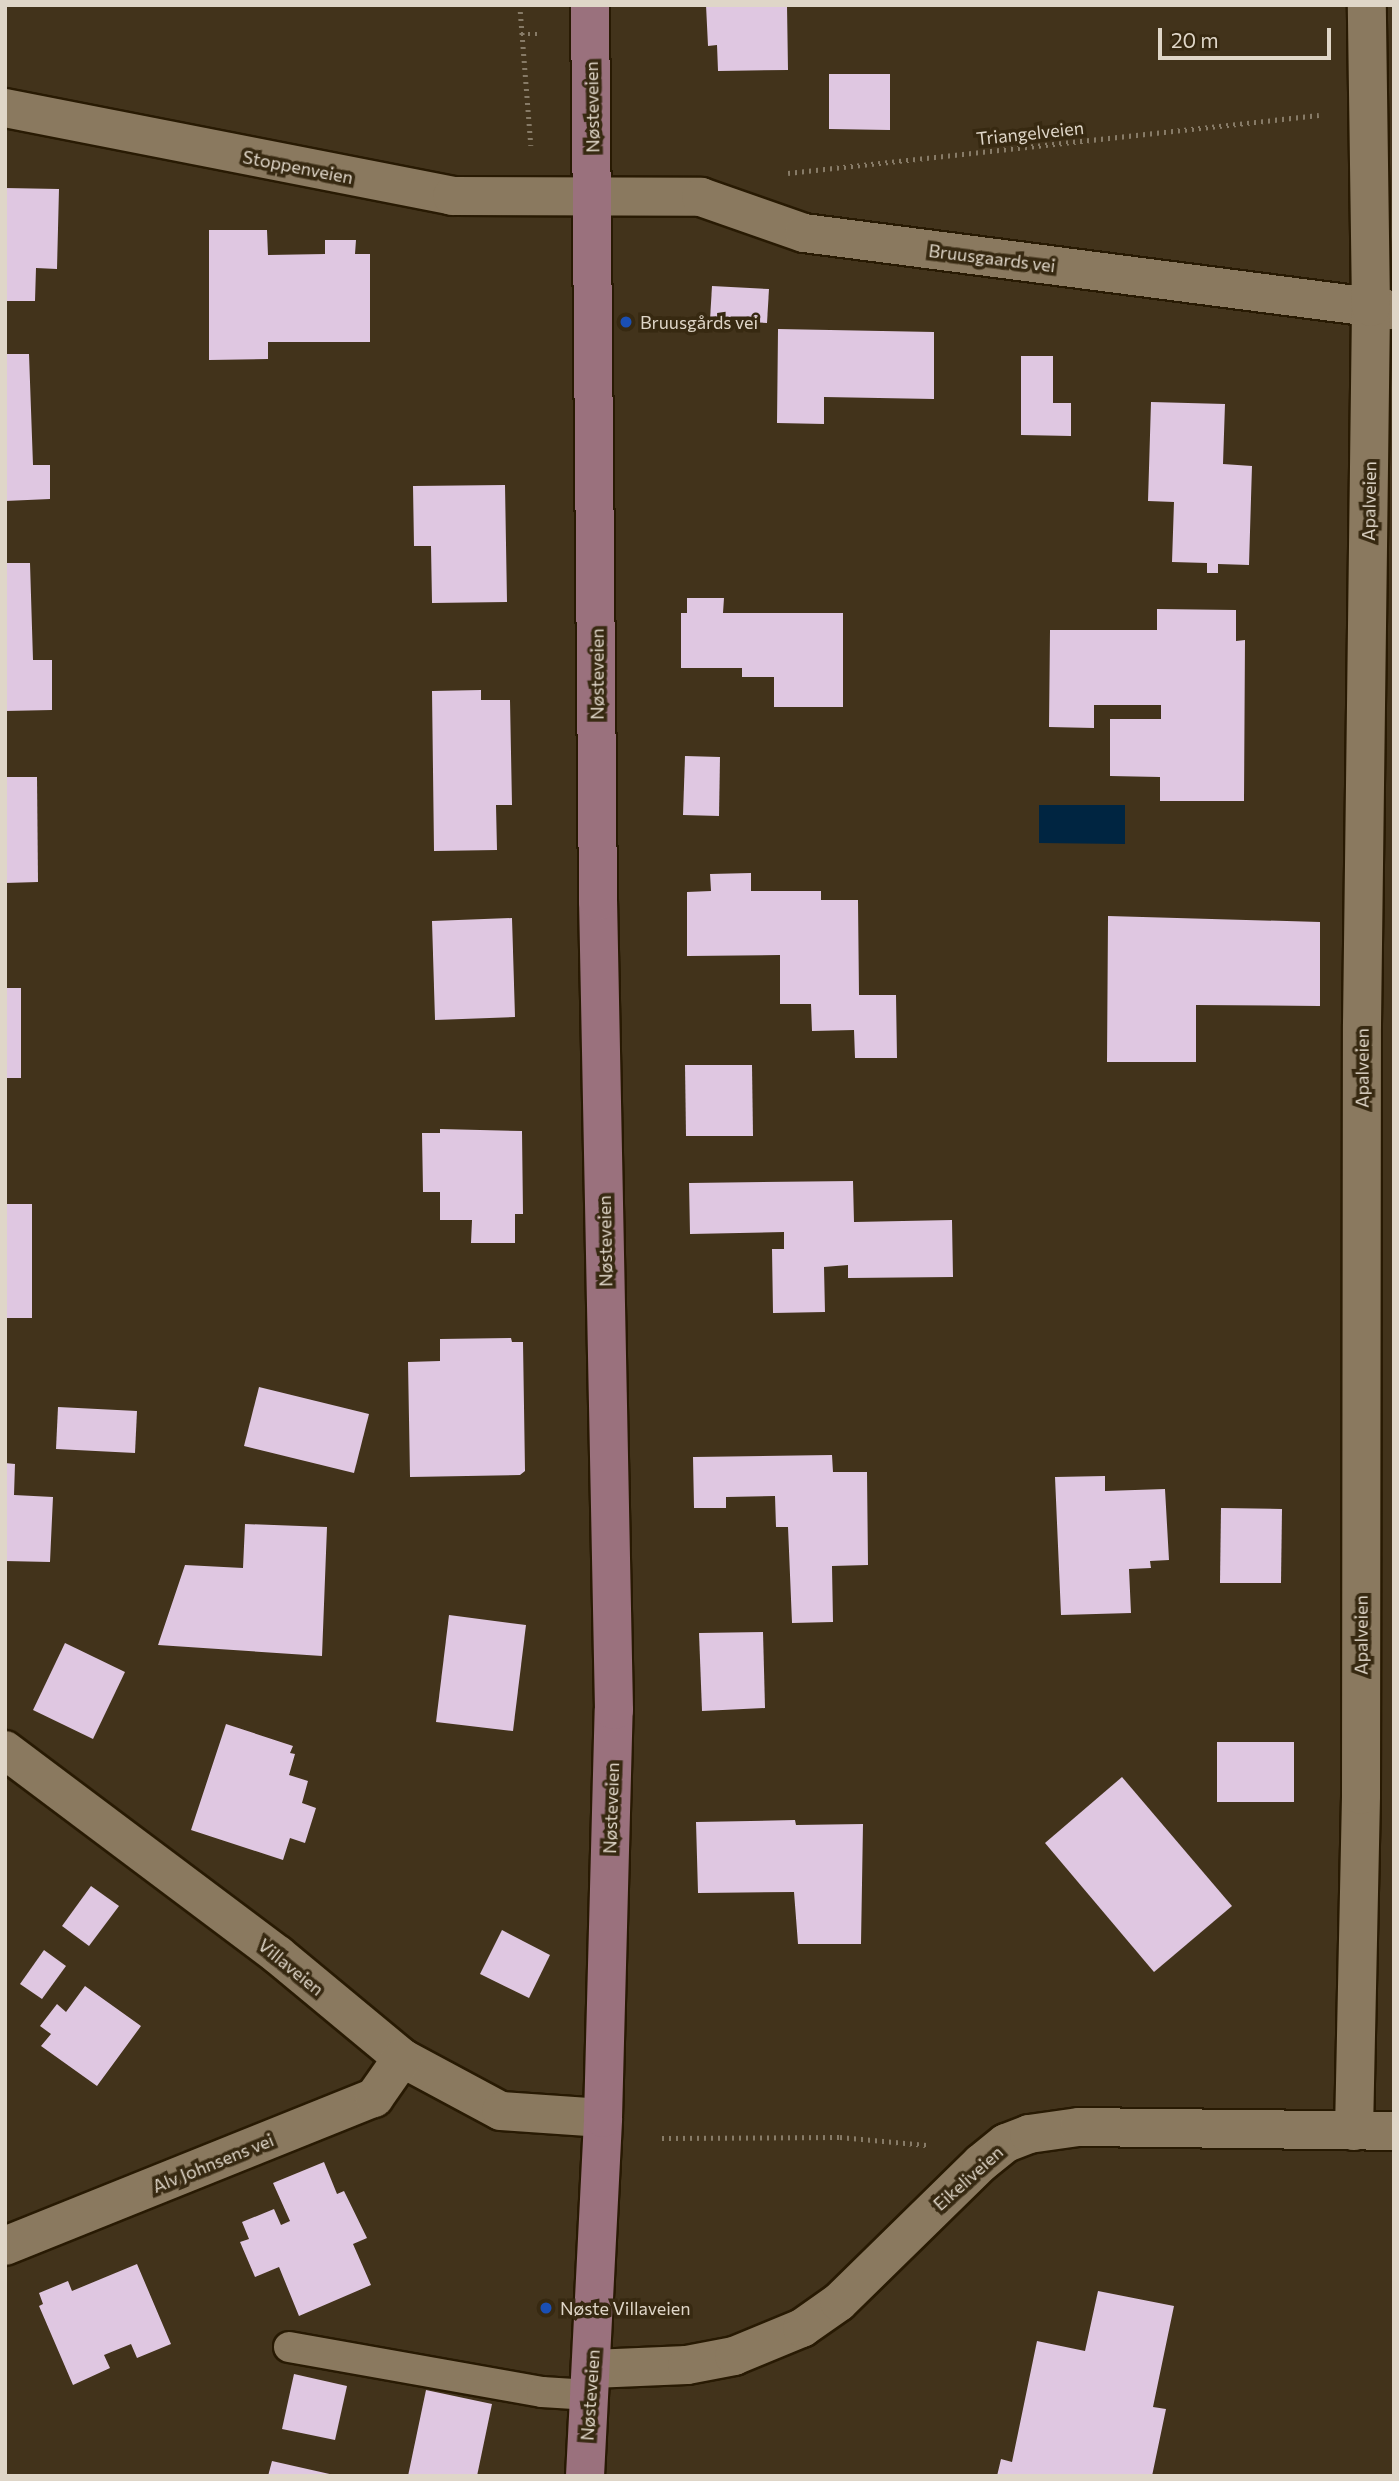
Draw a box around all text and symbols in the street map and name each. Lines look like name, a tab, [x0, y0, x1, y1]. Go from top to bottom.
scale bar	[1161, 14, 1334, 58]
text: 20 m	[1171, 27, 1219, 52]
street label: Nøsteveien	[580, 61, 604, 153]
street label: Triangelveien	[975, 117, 1085, 149]
street label: Stoppenveien	[241, 146, 355, 188]
street label: Bruusgaards vei	[927, 240, 1057, 276]
place label: Bruusgårds vei	[640, 311, 758, 333]
marker: Bruusgårds vei	[618, 314, 634, 330]
street label: Apalveien	[1358, 461, 1380, 541]
street label: Nøsteveien	[586, 628, 608, 720]
street label: Apalveien	[1351, 1028, 1373, 1108]
street label: Nøsteveien	[593, 1195, 617, 1287]
street label: Apalveien	[1350, 1595, 1372, 1675]
street label: Nøsteveien	[599, 1762, 623, 1854]
street label: Villaveien	[254, 1934, 328, 2000]
street label: Alv Johnsens vei	[149, 2129, 277, 2197]
street label: Eikeliveien	[929, 2141, 1007, 2215]
place label: Nøste Villaveien	[560, 2297, 691, 2319]
marker: Nøste Villaveien	[538, 2300, 554, 2316]
street label: Nøsteveien	[576, 2349, 604, 2441]

